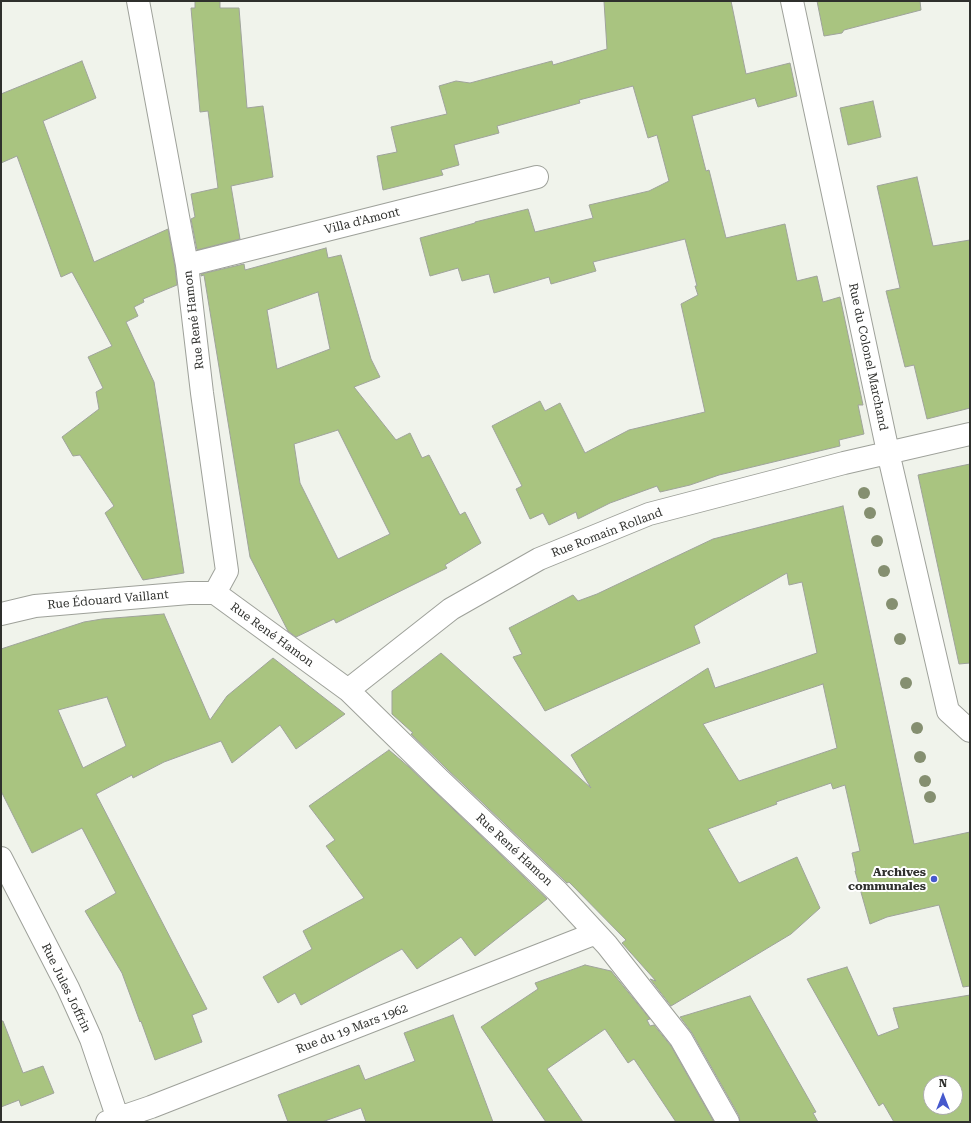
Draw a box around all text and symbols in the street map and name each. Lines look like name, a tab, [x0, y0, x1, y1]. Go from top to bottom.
street label: Villa d'Amont	[323, 205, 401, 237]
street label: Rue René Hamon	[181, 270, 207, 370]
street label: Rue du Colonel Marchand	[845, 282, 891, 432]
street label: Rue Romain Rolland	[549, 505, 665, 561]
street label: Rue Édouard Vaillant	[47, 588, 169, 612]
street label: Rue René Hamon	[227, 600, 317, 670]
street label: Rue René Hamon	[473, 811, 555, 889]
place label: Archives communales	[848, 865, 926, 893]
marker: Archives communales	[929, 874, 939, 884]
street label: Rue Jules Joffrin	[38, 941, 94, 1035]
street label: Rue du 19 Mars 1962	[294, 1001, 410, 1057]
north arrow	[923, 1075, 963, 1115]
text: N	[939, 1077, 947, 1090]

